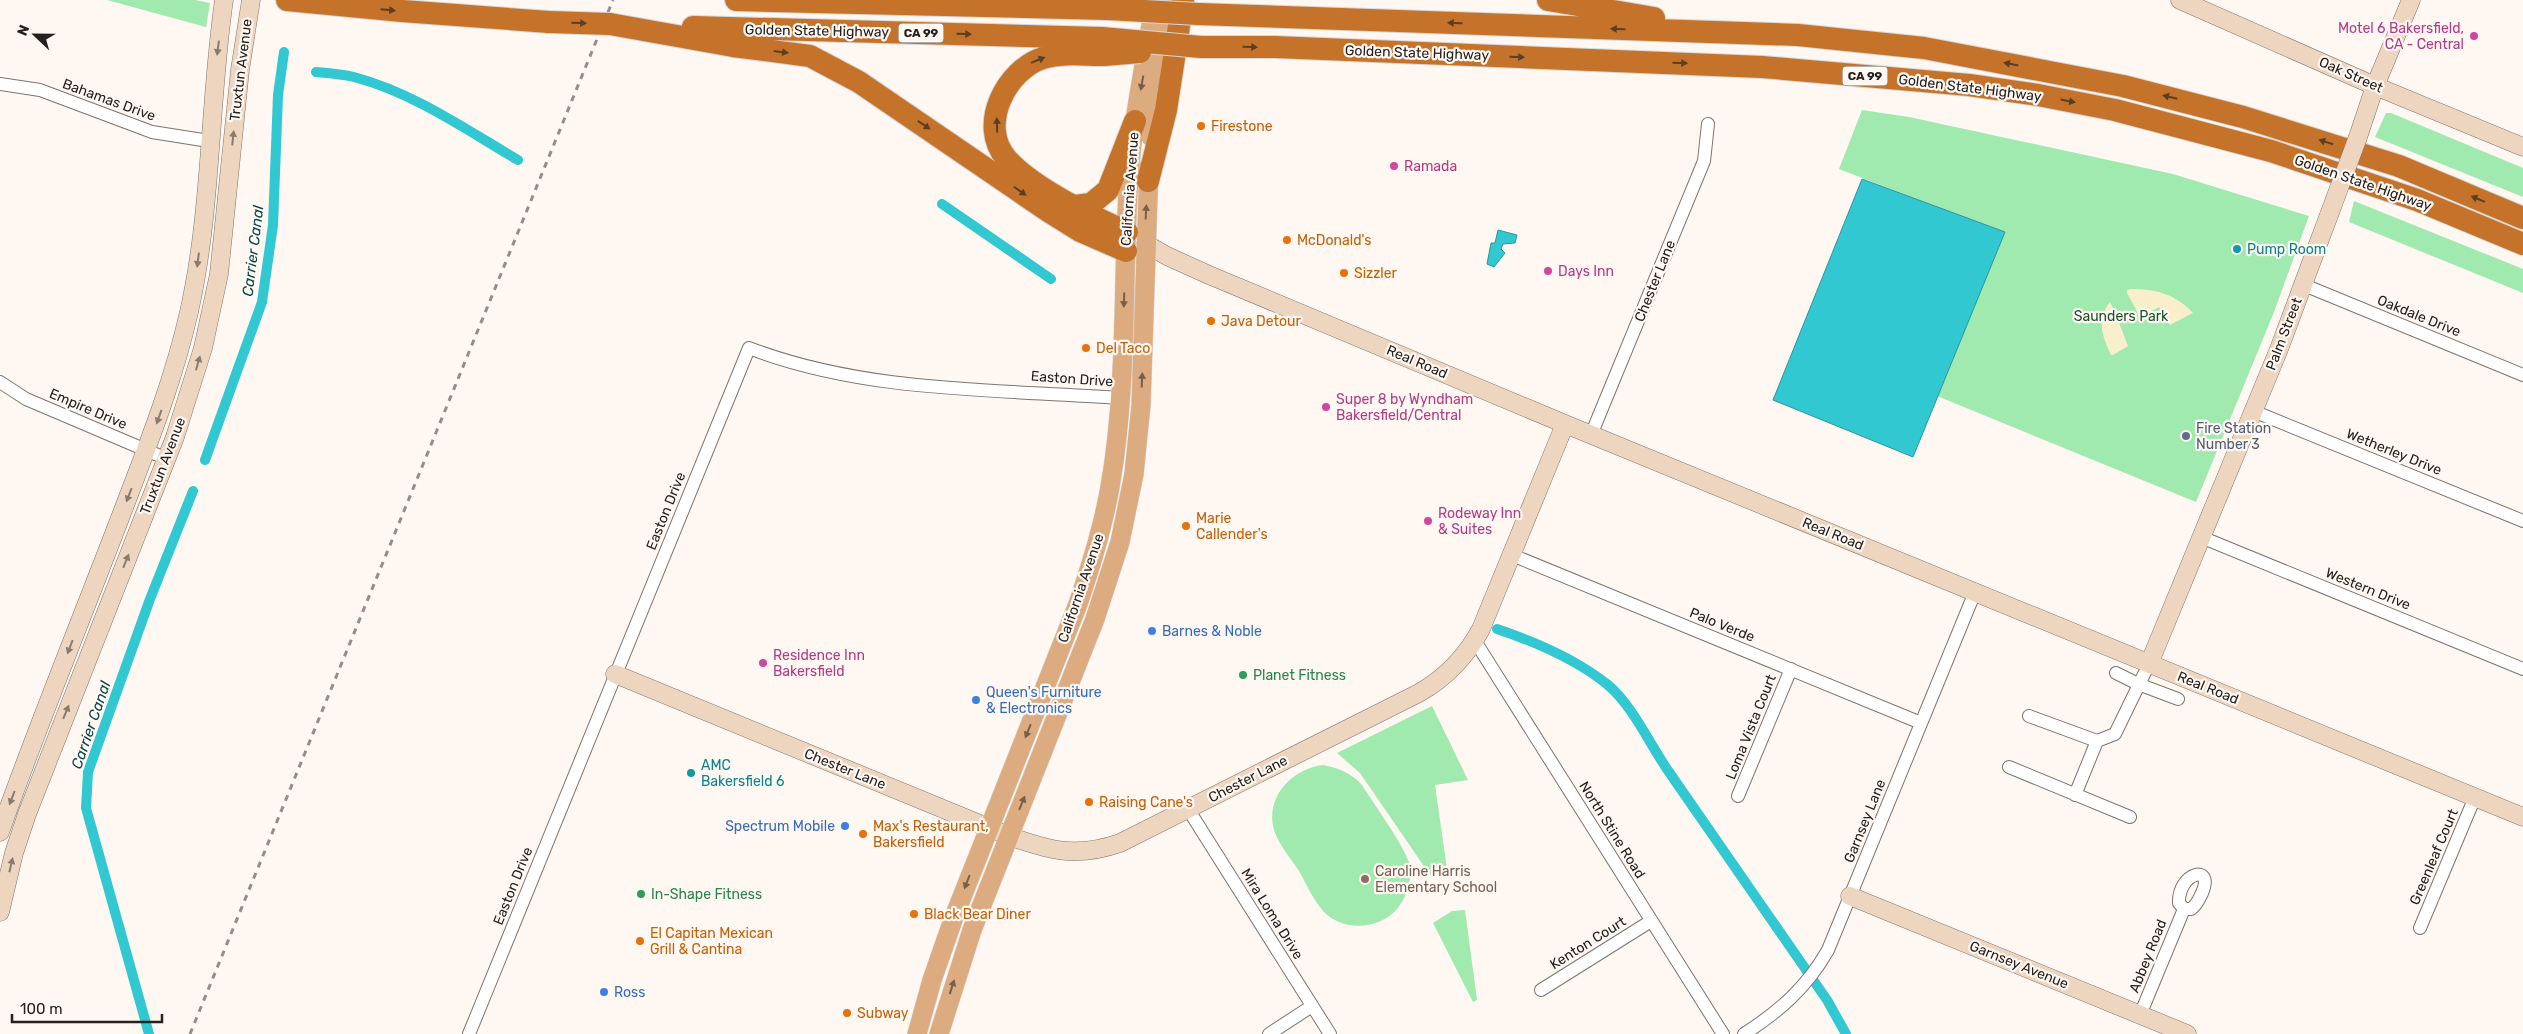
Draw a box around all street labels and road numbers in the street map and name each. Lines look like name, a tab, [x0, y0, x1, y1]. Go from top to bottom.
street label: Truxtun Avenue	[226, 18, 256, 122]
street label: Golden State Highway	[745, 21, 889, 41]
road number: CA 99	[898, 23, 944, 42]
street label: Golden State Highway	[1345, 42, 1490, 64]
street label: Oak Street	[2316, 53, 2386, 97]
road number: CA 99	[1842, 66, 1888, 85]
street label: Golden State Highway	[1897, 71, 2043, 105]
street label: Bahamas Drive	[60, 75, 158, 125]
street label: California Avenue	[1118, 131, 1142, 247]
street label: Golden State Highway	[2292, 151, 2434, 215]
street label: Chester Lane	[1631, 238, 1679, 324]
street label: Oakdale Drive	[2375, 292, 2463, 341]
street label: Palm Street	[2262, 295, 2306, 373]
street label: Real Road	[1384, 342, 1450, 382]
street label: Easton Drive	[1030, 368, 1114, 390]
street label: Empire Drive	[47, 385, 130, 433]
street label: Truxtun Avenue	[137, 415, 189, 517]
street label: Wetherley Drive	[2344, 425, 2444, 479]
street label: Easton Drive	[643, 469, 689, 552]
street label: Real Road	[1800, 514, 1866, 554]
street label: California Avenue	[1054, 531, 1108, 645]
street label: Western Drive	[2323, 564, 2413, 614]
street label: Palo Verde	[1687, 604, 1757, 646]
street label: Real Road	[2175, 668, 2241, 708]
street label: Loma Vista Court	[1722, 671, 1780, 782]
street label: Chester Lane	[802, 745, 888, 793]
street label: Chester Lane	[1206, 752, 1291, 806]
street label: Garnsey Lane	[1841, 777, 1890, 865]
street label: North Stine Road	[1575, 778, 1649, 882]
street label: Greenleaf Court	[2406, 806, 2462, 908]
street label: Easton Drive	[490, 844, 536, 927]
street label: Mira Loma Drive	[1237, 865, 1307, 963]
street label: Kenton Court	[1547, 913, 1630, 973]
street label: Abbey Road	[2126, 917, 2170, 995]
street label: Garnsey Avenue	[1967, 937, 2071, 993]

